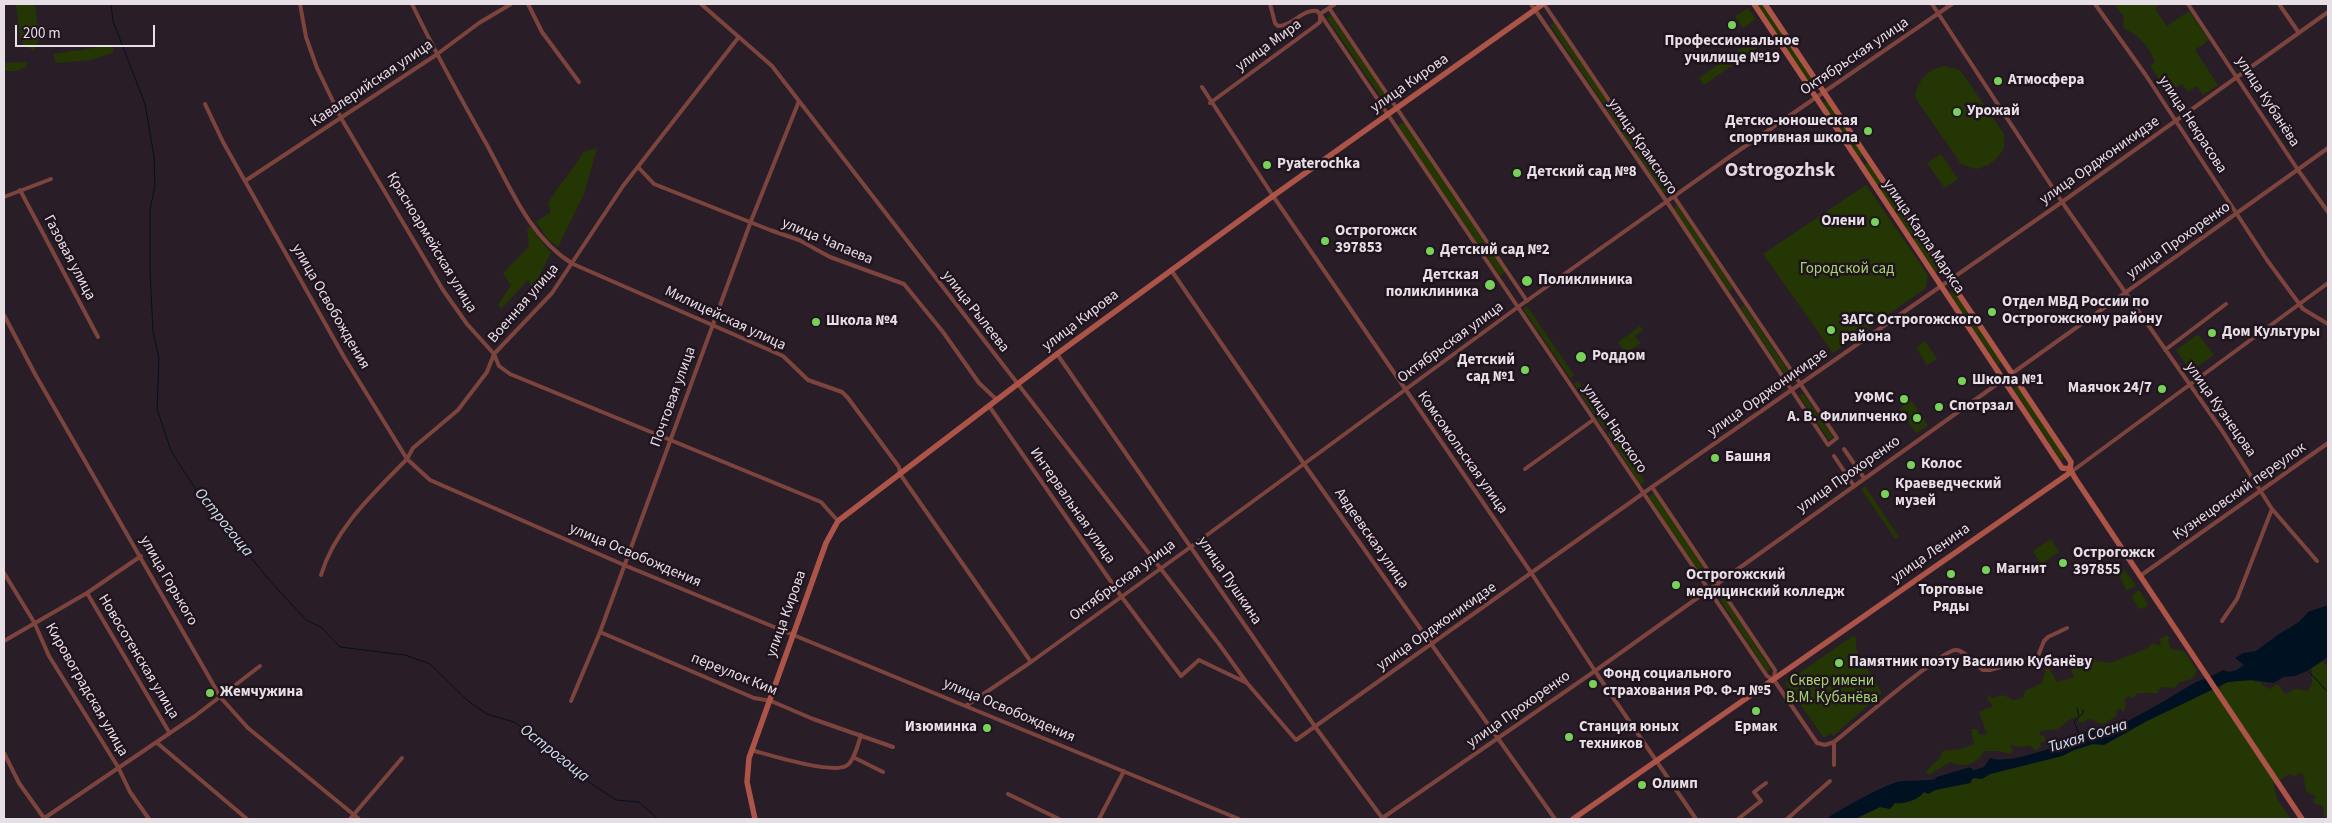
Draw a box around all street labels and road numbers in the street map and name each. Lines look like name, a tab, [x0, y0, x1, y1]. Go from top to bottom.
street label: Октябрьская улица	[1797, 14, 1913, 100]
street label: улица Мира	[1232, 16, 1306, 76]
street label: Кавалерийская улица	[307, 36, 437, 132]
street label: улица Кирова	[1368, 50, 1452, 118]
street label: улица Кубанёва	[2231, 53, 2303, 151]
street label: улица Некрасова	[2154, 73, 2230, 177]
street label: улица Крамского	[1603, 96, 1681, 198]
street label: улица Орджоникидзе	[2037, 113, 2163, 209]
street label: Красноармейская улица	[382, 170, 480, 316]
street label: улица Карла Маркса	[1878, 177, 1968, 297]
street label: улица Прохоренко	[2124, 199, 2234, 283]
street label: Газовая улица	[39, 212, 99, 304]
street label: улица Чапаева	[779, 215, 875, 269]
street label: улица Освобождения	[287, 241, 373, 373]
street label: Военная улица	[485, 261, 563, 347]
street label: улица Рылеева	[937, 267, 1013, 357]
street label: Милицейская улица	[661, 283, 789, 355]
street label: улица Кирова	[1039, 286, 1123, 356]
street label: Октябрьская улица	[1394, 298, 1508, 388]
street label: Почтовая улица	[647, 344, 701, 450]
street label: улица Орджоникидзе	[1705, 345, 1831, 441]
street label: улица Кузнецова	[2181, 359, 2259, 461]
street label: улица Нарского	[1578, 381, 1650, 477]
street label: Комсомольская улица	[1413, 388, 1511, 518]
street label: улица Прохоренко	[1794, 433, 1904, 517]
street label: Кузнецовский переулок	[2170, 439, 2310, 545]
street label: Интервальная улица	[1025, 445, 1119, 567]
street label: Авдеевская улица	[1330, 486, 1412, 592]
street label: улица Освобождения	[566, 520, 704, 592]
street label: улица Ленина	[1888, 520, 1974, 588]
street label: улица Горького	[135, 533, 201, 629]
street label: улица Пушкина	[1193, 534, 1265, 628]
street label: Октябрьская улица	[1066, 536, 1180, 626]
street label: улица Кирова	[763, 568, 811, 660]
street label: улица Орджоникидзе	[1374, 579, 1500, 675]
street label: Новосотенская улица	[94, 591, 182, 723]
street label: Кировоградская улица	[40, 620, 132, 760]
street label: переулок Ким	[688, 649, 780, 701]
street label: улица Прохоренко	[1464, 668, 1574, 752]
street label: улица Освобождения	[940, 675, 1078, 747]

